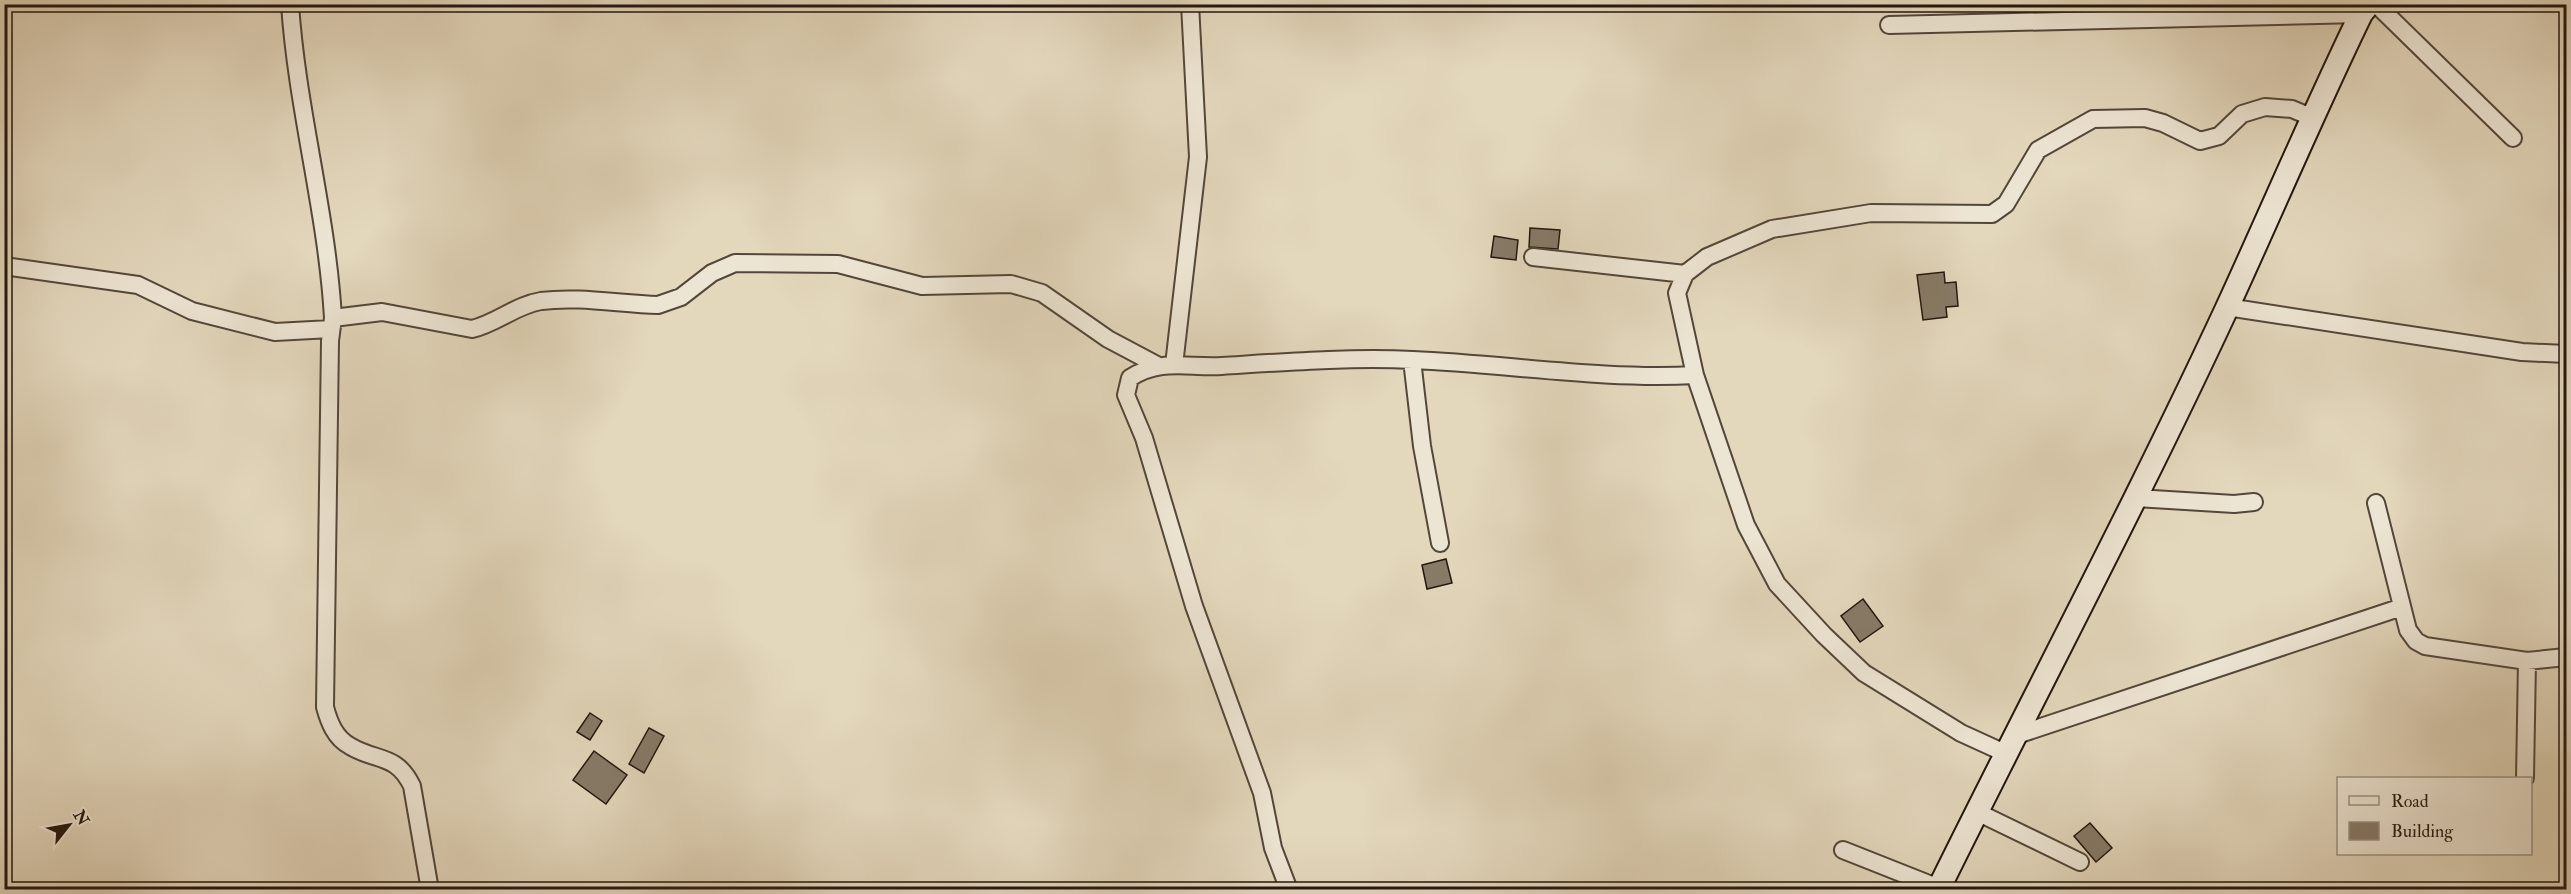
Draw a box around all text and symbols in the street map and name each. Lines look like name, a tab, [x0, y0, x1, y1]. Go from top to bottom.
legend	[2337, 777, 2532, 855]
text: Road	[2391, 790, 2429, 813]
north arrow	[39, 795, 99, 855]
text: N	[68, 806, 94, 830]
text: Building	[2391, 820, 2454, 843]

